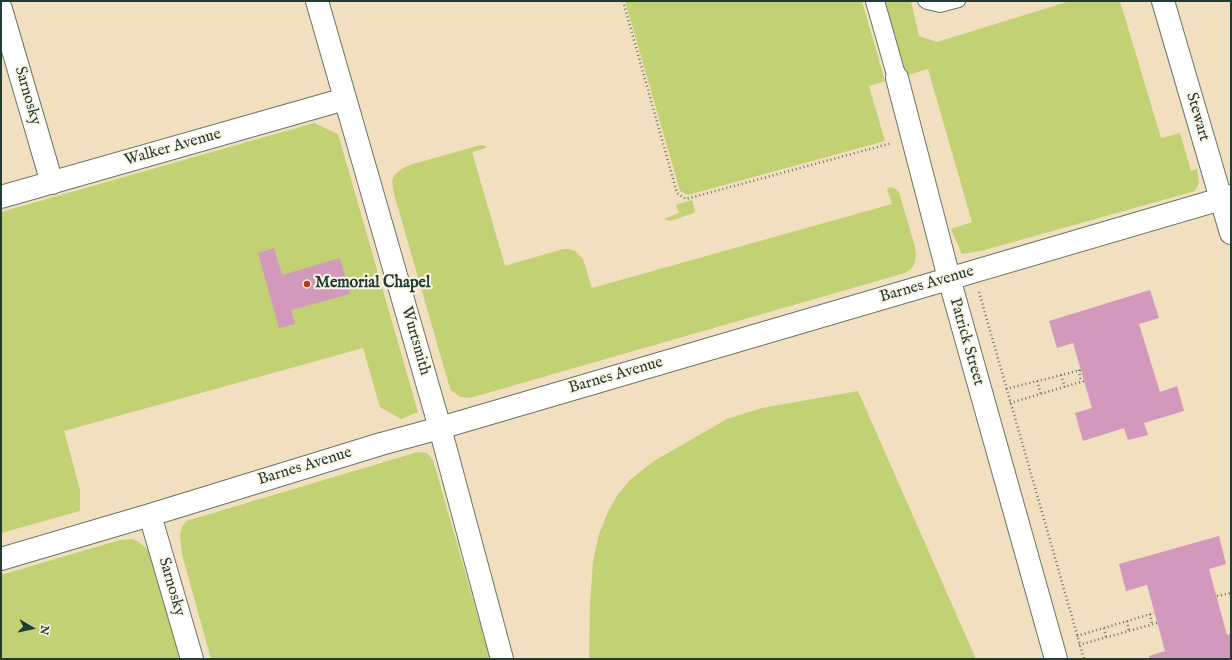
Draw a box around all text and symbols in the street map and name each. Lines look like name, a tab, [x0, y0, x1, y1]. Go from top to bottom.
street label: Sarnosky	[9, 64, 45, 128]
street label: Stewart	[1181, 90, 1213, 144]
street label: Walker Avenue	[122, 125, 224, 171]
street label: Barnes Avenue	[878, 262, 976, 308]
place label: Memorial Chapel	[315, 274, 430, 294]
marker: Memorial Chapel	[302, 279, 312, 289]
street label: Patrick Street	[944, 296, 988, 388]
street label: Wurtsmith	[396, 304, 434, 378]
street label: Barnes Avenue	[567, 353, 665, 399]
street label: Barnes Avenue	[256, 444, 354, 490]
street label: Sarnosky	[153, 555, 189, 619]
north arrow	[12, 608, 52, 648]
text: N	[36, 624, 52, 636]

